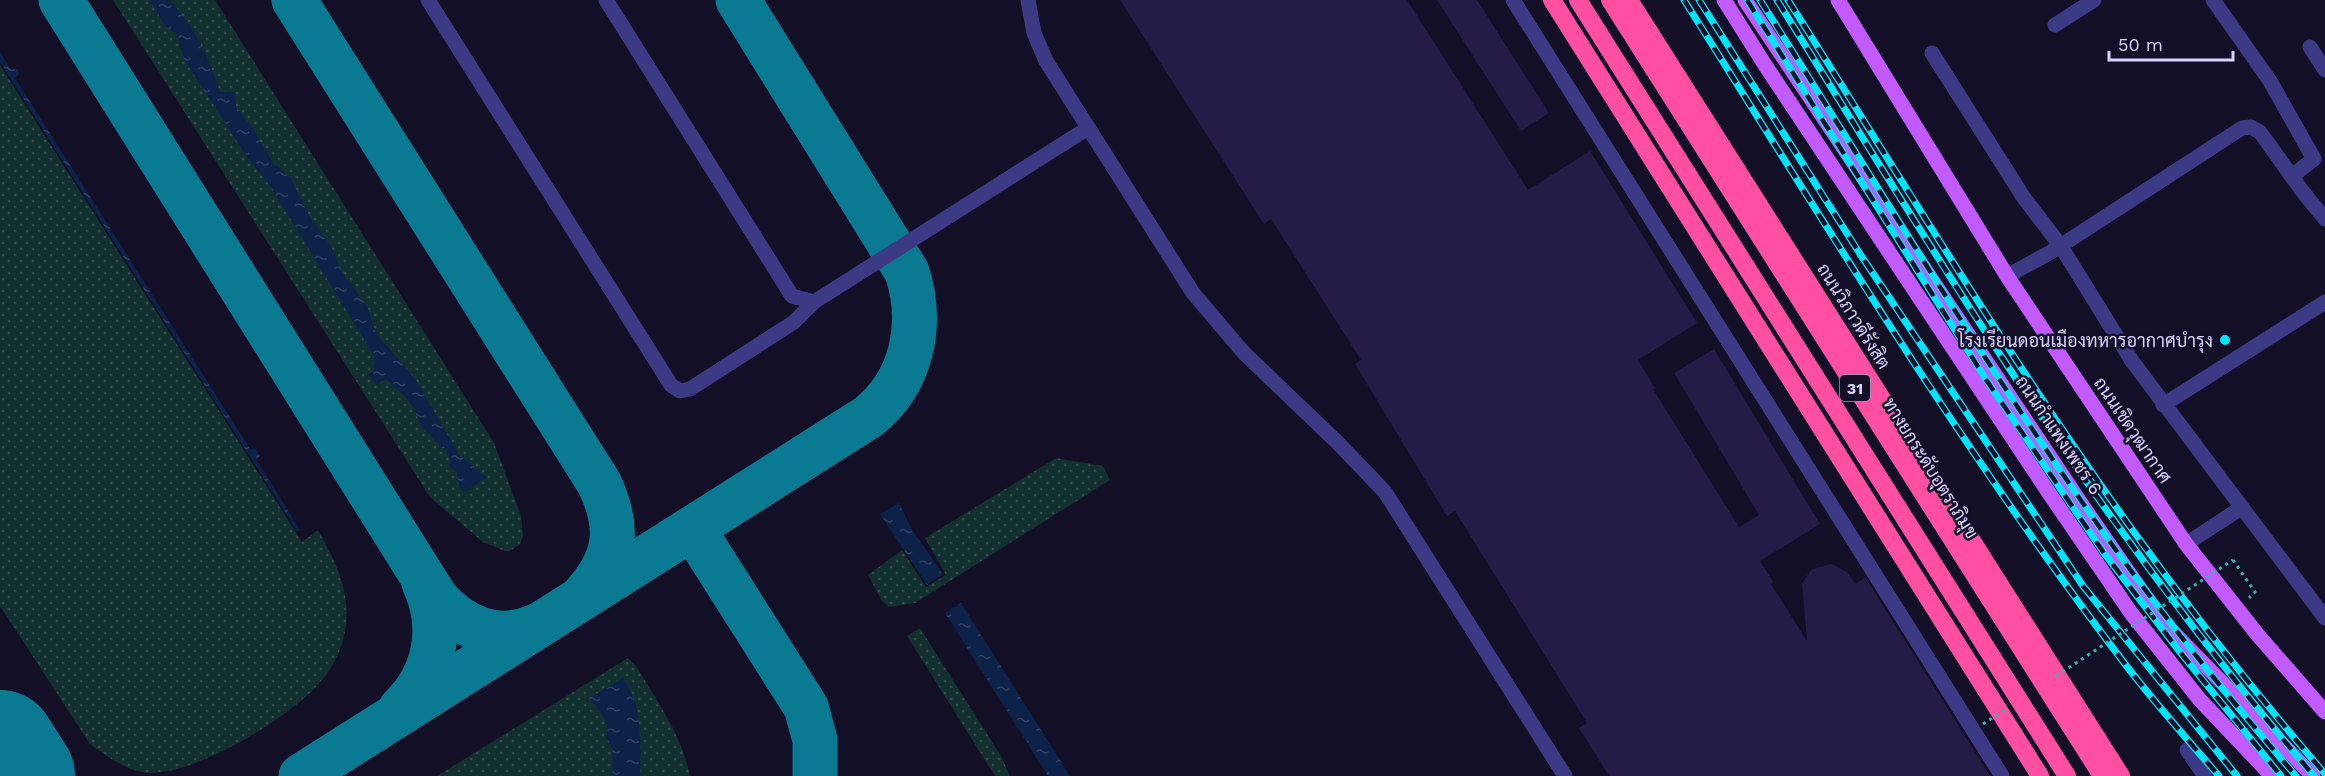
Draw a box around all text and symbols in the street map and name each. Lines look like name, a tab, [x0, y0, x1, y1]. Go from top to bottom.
scale bar	[2109, 24, 2234, 62]
text: 50 m	[2118, 34, 2163, 55]
street label: ถนนวิภาวดีรังสิต	[1813, 258, 1897, 373]
place label: โรงเรียนดอนเมืองทหารอากาศบำรุง	[1957, 328, 2213, 353]
marker: โรงเรียนดอนเมืองทหารอากาศบำรุง	[2218, 333, 2232, 347]
street label: ถนนกำแพงเพชร 6	[2011, 371, 2107, 499]
street label: ถนนเชิดวุฒากาศ	[2088, 373, 2176, 488]
road number: 31	[1840, 375, 1870, 401]
street label: ทางยกระดับอุตราภิมุข	[1878, 394, 1983, 543]

